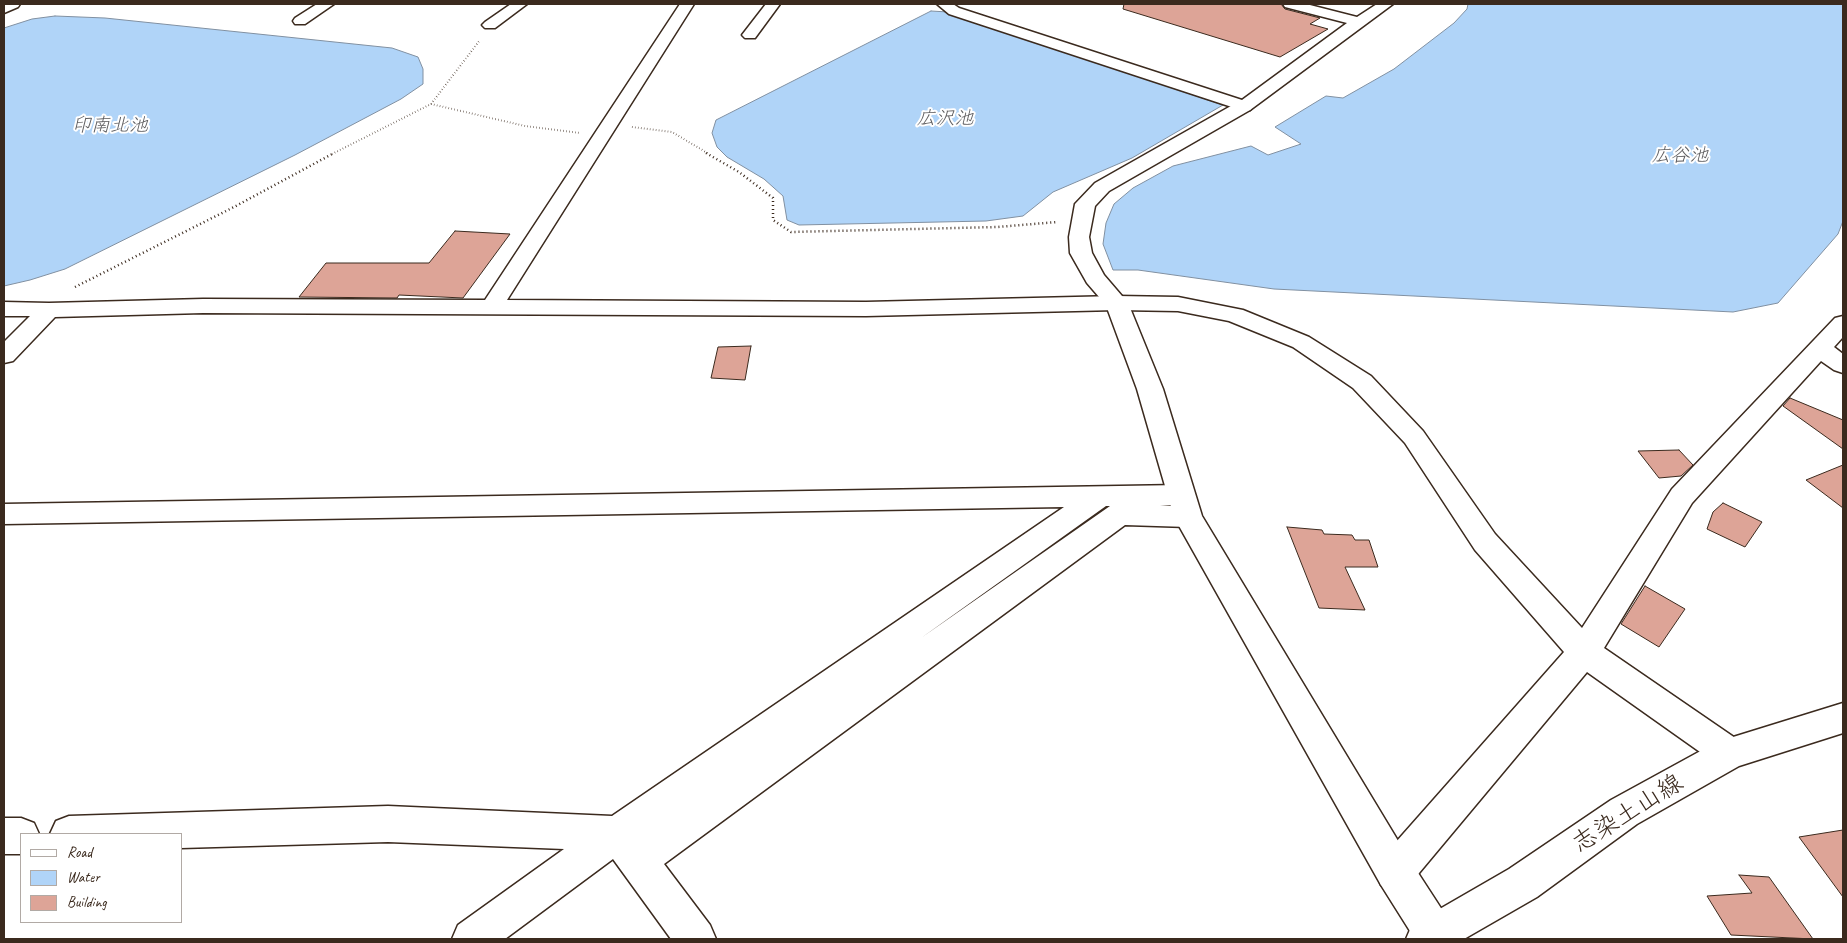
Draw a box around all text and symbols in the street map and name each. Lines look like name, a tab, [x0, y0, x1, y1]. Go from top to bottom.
water label: 広沢池	[917, 108, 973, 130]
water label: 印南北池	[72, 115, 148, 137]
water label: 広谷池	[1652, 145, 1708, 167]
street label: 志染土山線	[1567, 768, 1689, 860]
legend	[20, 833, 182, 923]
text: Road	[67, 843, 92, 862]
text: Water	[67, 868, 100, 887]
text: Building	[67, 893, 106, 912]

